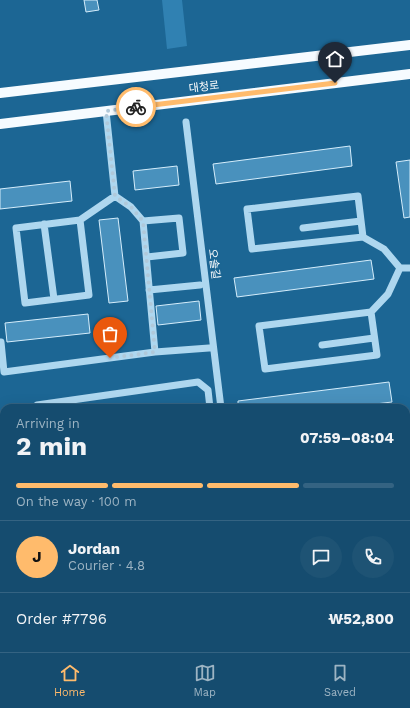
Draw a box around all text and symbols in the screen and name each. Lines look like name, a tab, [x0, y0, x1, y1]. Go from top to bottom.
pin	[318, 42, 352, 83]
icon: home	[324, 48, 346, 70]
street label: 대청로	[188, 79, 220, 95]
courier	[116, 87, 156, 127]
icon: bike	[125, 96, 147, 118]
street label: 오솔길	[206, 248, 222, 280]
pin	[93, 317, 127, 358]
icon: bag	[99, 323, 121, 345]
text: Arriving in	[16, 416, 80, 431]
text: 07:59–08:04	[300, 429, 394, 447]
text: 2 min	[16, 431, 87, 461]
text: On the way · 100 m	[16, 494, 137, 509]
button: chat	[300, 536, 342, 578]
button: phone	[352, 536, 394, 578]
text: Jordan	[68, 540, 120, 558]
text: J	[32, 548, 42, 566]
text: Courier · 4.8	[68, 558, 145, 573]
text: Order #7796	[16, 610, 107, 628]
text: ₩52,800	[328, 610, 394, 628]
tab: Home	[54, 662, 85, 699]
tab: Map	[193, 662, 216, 699]
tab: Saved	[324, 662, 356, 699]

